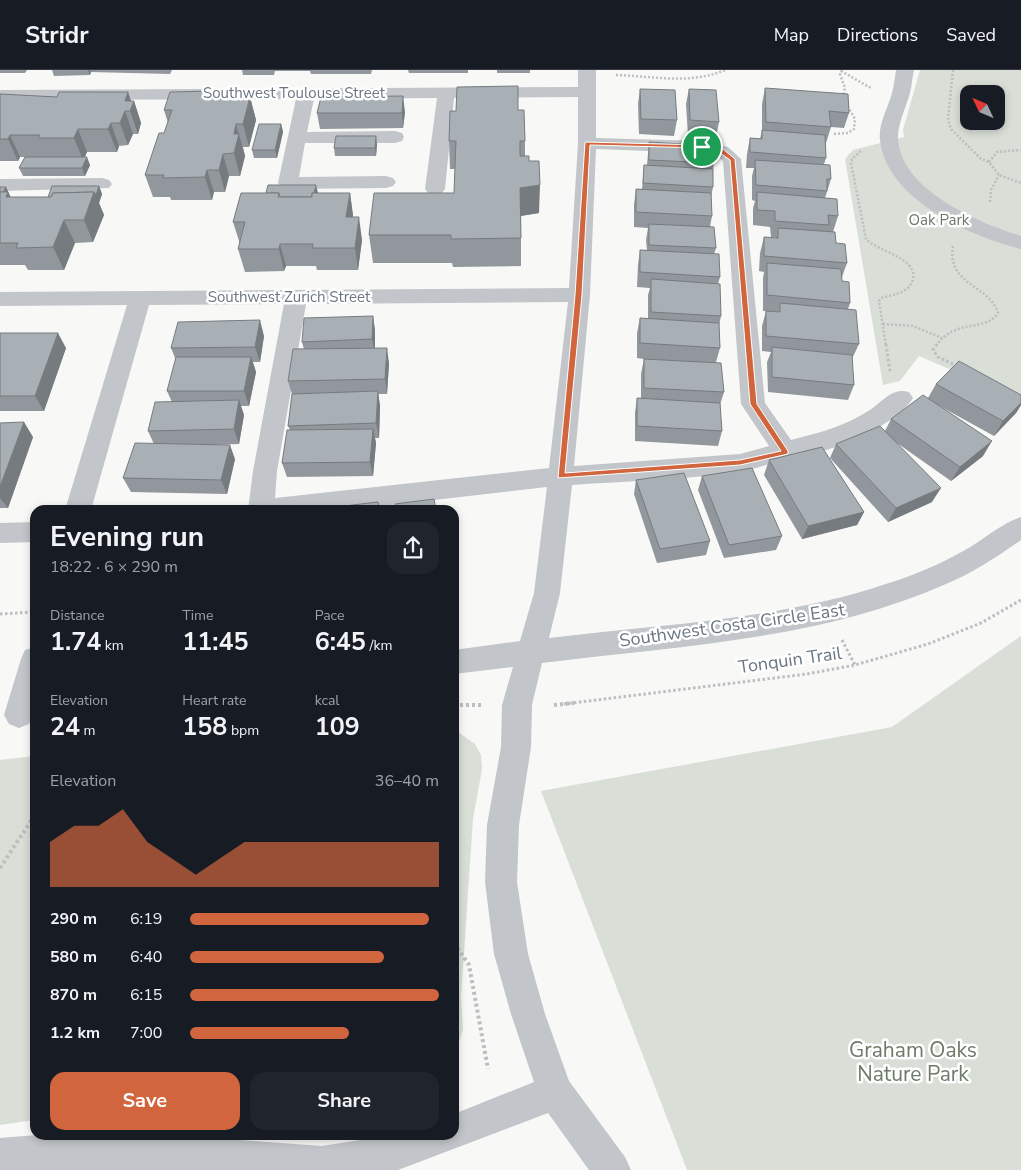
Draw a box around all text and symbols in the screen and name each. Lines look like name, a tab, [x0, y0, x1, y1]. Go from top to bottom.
text: Stridr	[25, 19, 89, 51]
text: Map	[774, 23, 809, 47]
text: Directions	[837, 23, 918, 47]
text: Saved	[946, 23, 996, 47]
street label: Southwest Toulouse Street	[203, 83, 386, 103]
north arrow	[960, 85, 1005, 130]
map controls	[960, 85, 1005, 130]
pin	[681, 126, 723, 168]
icon: arrive	[688, 133, 716, 161]
park label: Oak Park	[909, 210, 970, 230]
street label: Southwest Zurich Street	[208, 287, 371, 307]
text: Evening run	[50, 518, 204, 556]
button: share	[387, 522, 439, 574]
text: 18:22 · 6 × 290 m	[50, 556, 178, 578]
street label: Southwest Costa Circle East	[618, 597, 847, 653]
text: Distance	[50, 606, 104, 625]
text: Time	[182, 606, 213, 625]
text: Pace	[315, 606, 344, 625]
text: 1.74	[50, 625, 101, 659]
text: 11:45	[182, 625, 249, 659]
text: 6:45	[315, 625, 366, 659]
text: km	[101, 636, 124, 655]
text: /km	[366, 636, 392, 655]
street label: Tonquin Trail	[737, 641, 844, 679]
text: Elevation	[50, 691, 108, 710]
text: Heart rate	[182, 691, 246, 710]
text: kcal	[315, 691, 339, 710]
text: 24	[50, 710, 80, 744]
text: 158	[182, 710, 227, 744]
text: 109	[315, 710, 360, 744]
text: m	[80, 721, 96, 740]
text: bpm	[227, 721, 259, 740]
text: Elevation	[50, 770, 116, 792]
text: 36–40 m	[375, 770, 439, 792]
text: 290 m	[50, 908, 97, 930]
text: 6:19	[130, 908, 162, 930]
text: 580 m	[50, 946, 97, 968]
text: 6:40	[130, 946, 162, 968]
text: 870 m	[50, 984, 97, 1006]
text: 6:15	[130, 984, 162, 1006]
text: 1.2 km	[50, 1022, 100, 1044]
text: 7:00	[130, 1022, 162, 1044]
park label: Graham Oaks Nature Park	[849, 1036, 977, 1088]
button: Save	[50, 1072, 240, 1130]
button: Share	[250, 1072, 439, 1130]

